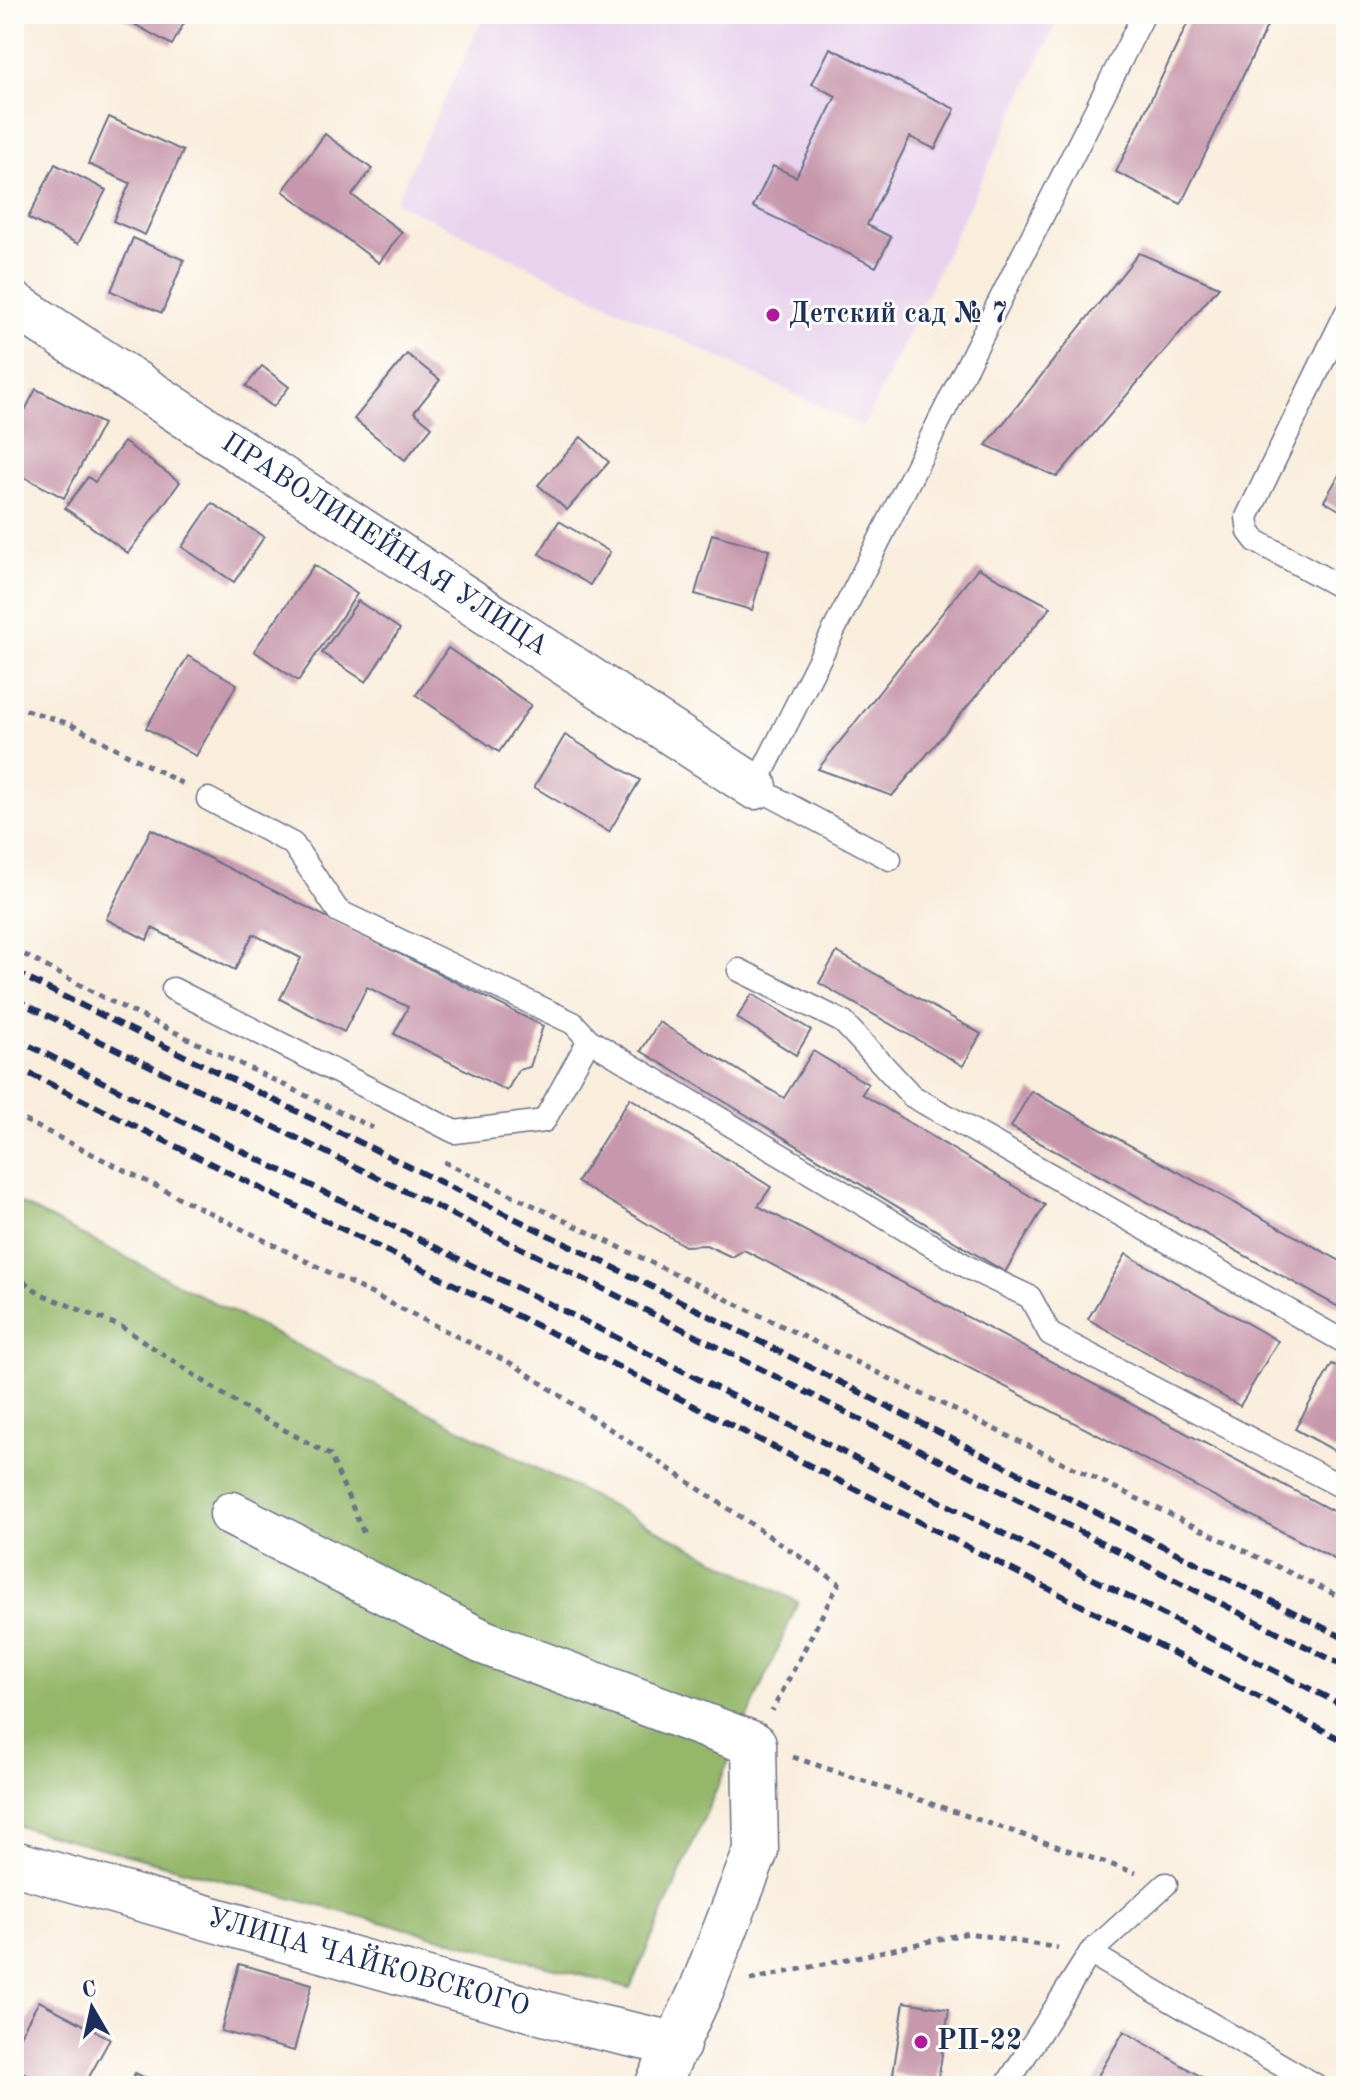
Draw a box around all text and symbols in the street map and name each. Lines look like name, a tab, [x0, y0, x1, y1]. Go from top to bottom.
place label: Детский сад № 7	[789, 300, 1008, 329]
marker: Детский сад № 7	[764, 306, 782, 324]
street label: ПРАВОЛИНЕЙНАЯ УЛИЦА	[216, 429, 553, 662]
street label: УЛИЦА ЧАЙКОВСКОГО	[204, 1904, 532, 2022]
north arrow	[52, 1968, 132, 2048]
text: С	[80, 1978, 98, 2002]
place label: РП-22	[937, 2028, 1022, 2056]
marker: РП-22	[912, 2033, 930, 2051]

